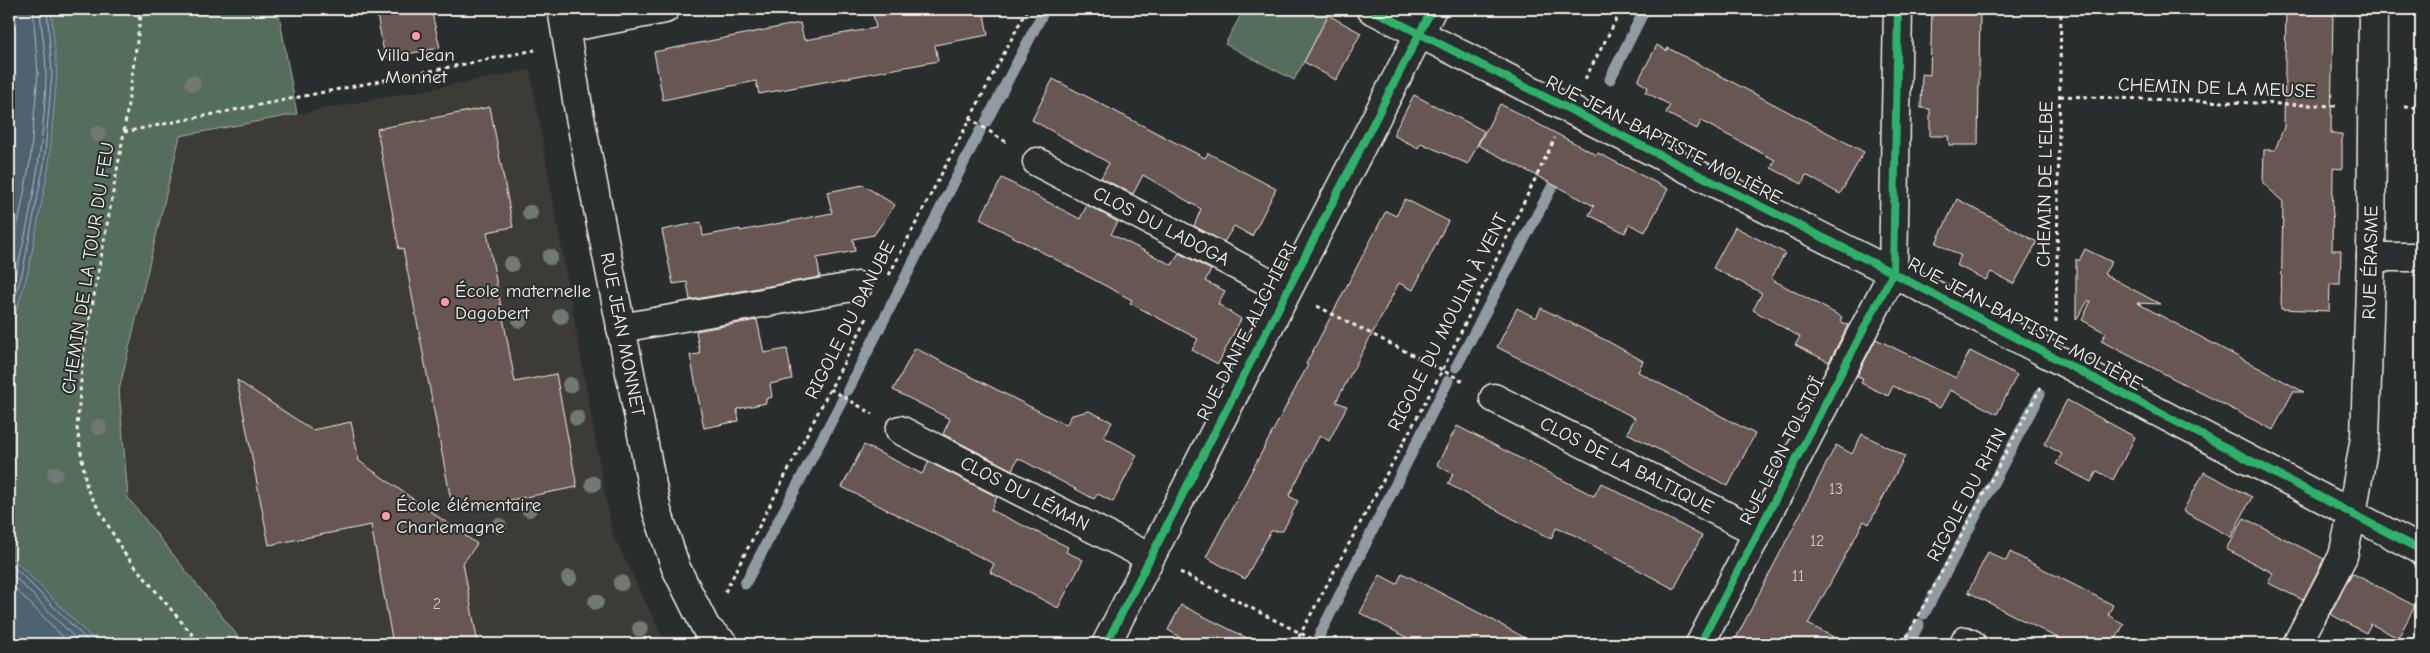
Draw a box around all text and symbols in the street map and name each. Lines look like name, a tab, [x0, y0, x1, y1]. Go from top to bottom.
marker: Villa Jean Monnet	[410, 30, 422, 42]
place label: Villa Jean Monnet	[377, 44, 455, 88]
street label: RUE JEAN-BAPTISTE MOLIÈRE	[1542, 71, 1786, 209]
street label: CHEMIN DE LA MEUSE	[2118, 74, 2316, 102]
street label: CHEMIN DE L'ELBE	[2033, 101, 2057, 267]
street label: CHEMIN DE LA TOUR DU FEU	[57, 141, 119, 395]
street label: CLOS DU LADOGA	[1089, 182, 1233, 271]
street label: RUE ÉRASME	[2358, 205, 2382, 320]
street label: RIGOLE DU MOULIN À VENT	[1383, 209, 1513, 434]
street label: RIGOLE DU DANUBE	[801, 237, 899, 403]
street label: RUE DANTE ALIGHIERI	[1192, 238, 1302, 424]
street label: RUE JEAN MONNET	[596, 250, 649, 418]
street label: RUE JEAN-BAPTISTE MOLIÈRE	[1904, 253, 2146, 395]
place label: École maternelle Dagobert	[455, 280, 591, 324]
marker: École maternelle Dagobert	[439, 296, 451, 308]
street label: RUE LEON TOLSTOÏ	[1735, 373, 1829, 529]
street label: CLOS DE LA BALTIQUE	[1536, 412, 1717, 519]
street label: RIGOLE DU RHIN	[1923, 425, 2011, 565]
street label: CLOS DU LÉMAN	[957, 452, 1093, 536]
house number: 13	[1829, 480, 1843, 498]
place label: École élémentaire Charlemagne	[396, 494, 541, 538]
marker: École élémentaire Charlemagne	[380, 510, 392, 522]
house number: 12	[1810, 532, 1824, 550]
house number: 11	[1792, 567, 1804, 585]
house number: 2	[433, 595, 441, 613]

